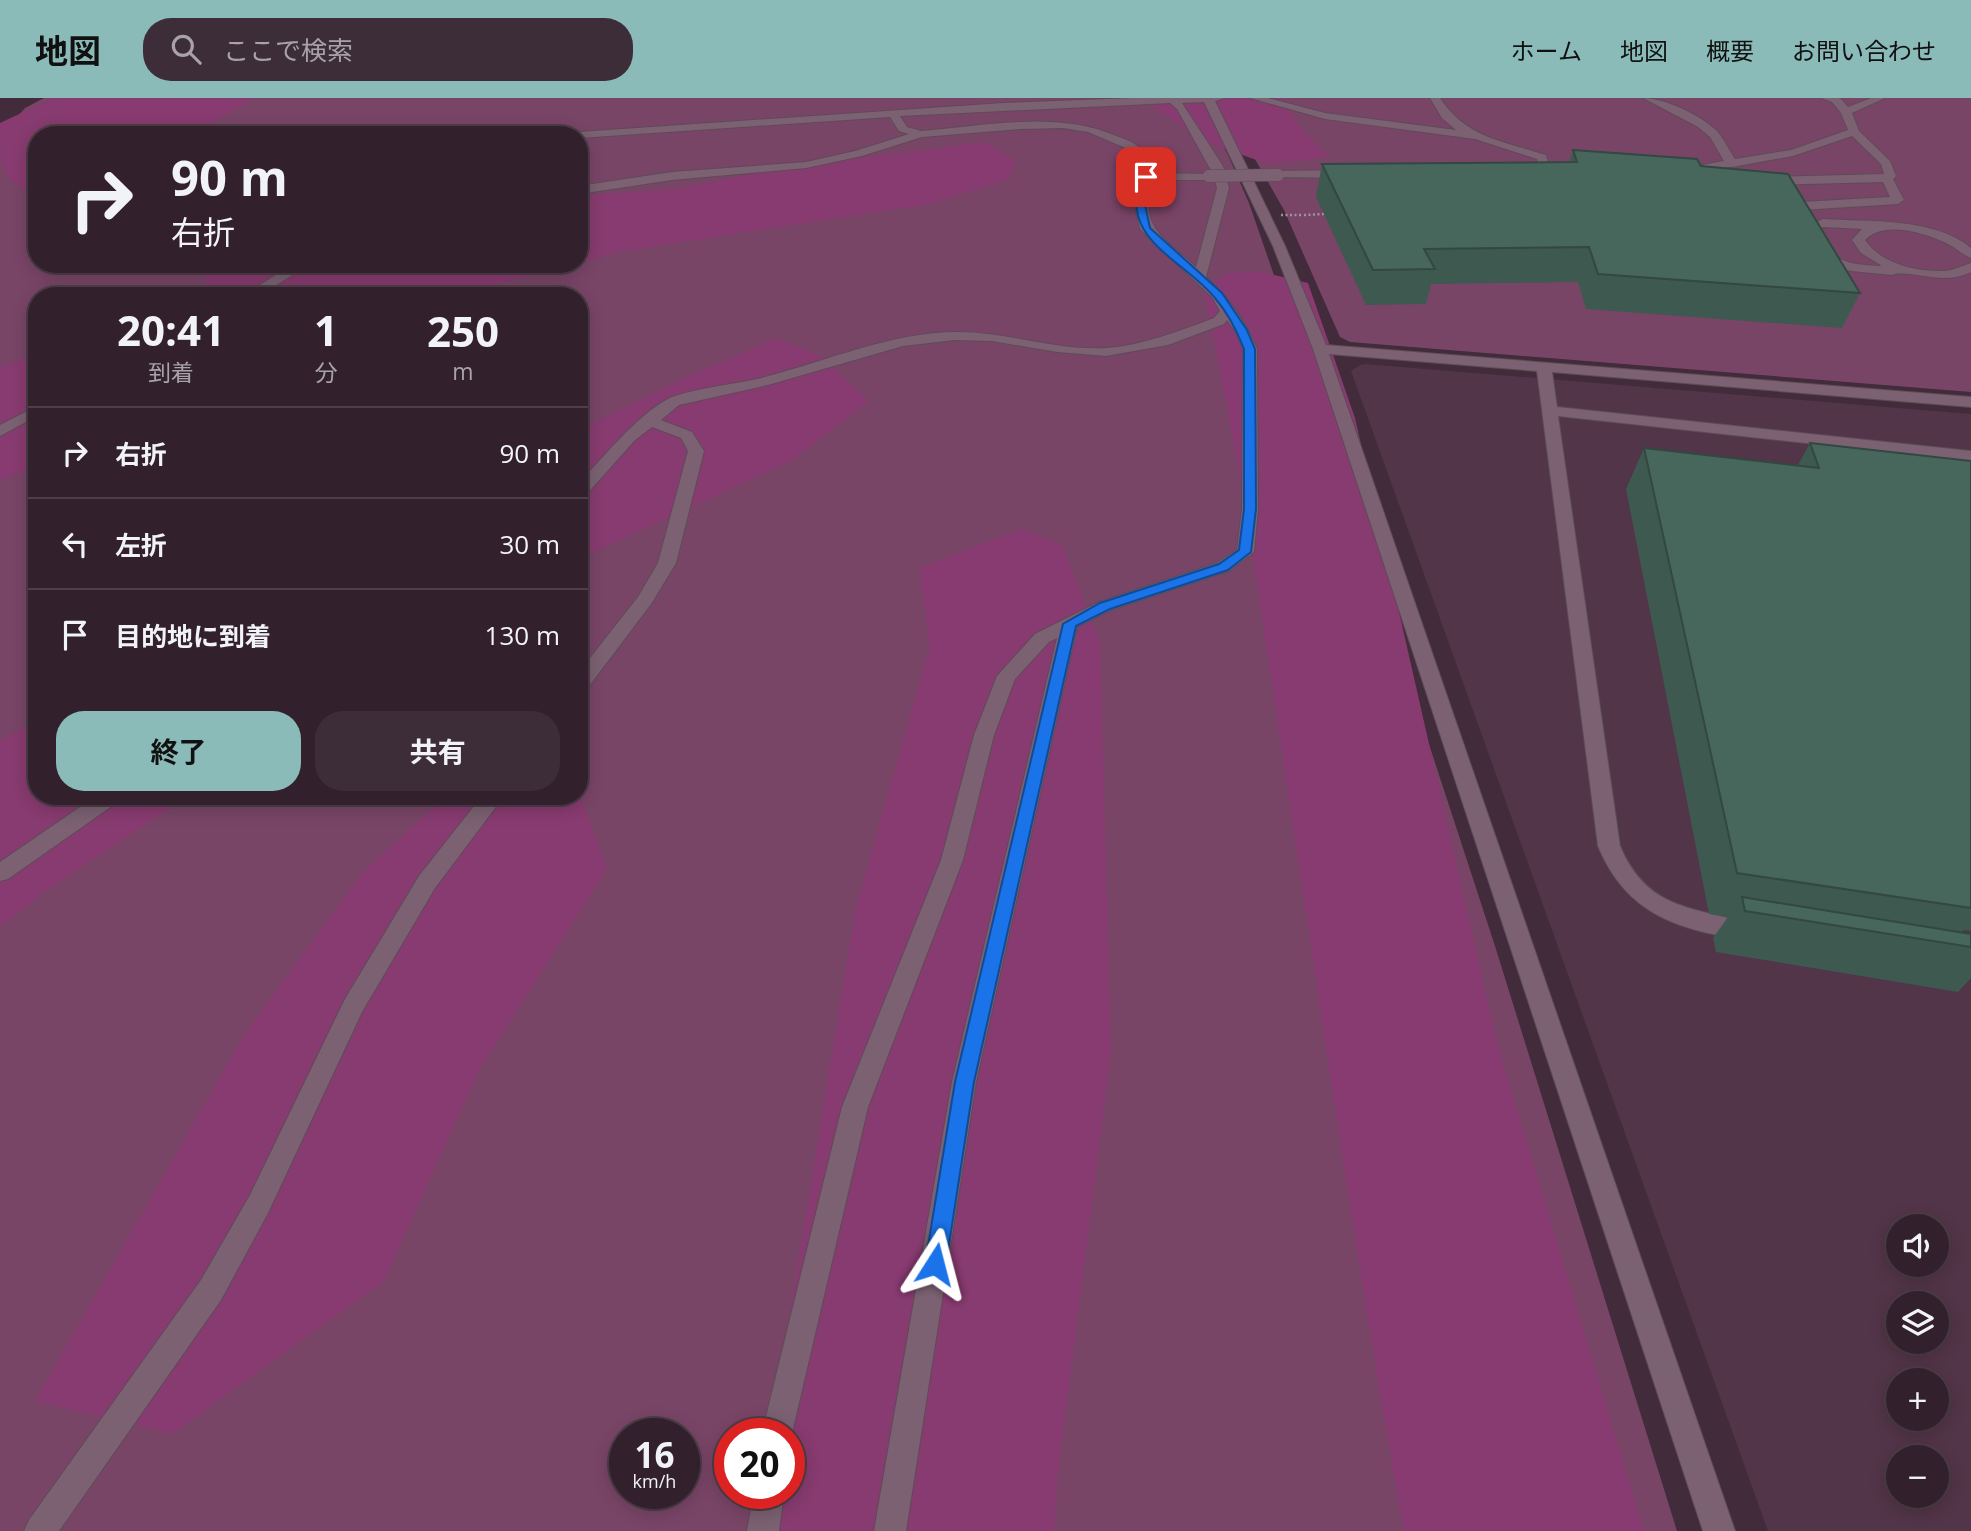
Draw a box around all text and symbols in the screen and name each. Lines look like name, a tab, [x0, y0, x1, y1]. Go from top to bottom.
search box	[143, 18, 633, 81]
text: 地図	[35, 28, 101, 73]
icon: search	[167, 30, 205, 68]
text: ここで検索	[223, 32, 353, 68]
text: ホーム	[1511, 34, 1582, 67]
text: 地図	[1620, 34, 1668, 67]
text: 概要	[1706, 34, 1754, 67]
text: お問い合わせ	[1792, 34, 1936, 67]
text: 90 m	[171, 144, 288, 210]
pin	[1116, 147, 1176, 207]
icon: right	[56, 154, 147, 245]
icon: arrive	[1127, 158, 1165, 196]
text: 右折	[171, 210, 235, 253]
text: 20:41	[117, 301, 225, 358]
text: 1	[314, 301, 338, 358]
text: 250	[427, 302, 499, 359]
text: m	[452, 355, 474, 387]
text: 到着	[148, 356, 194, 388]
text: 分	[314, 356, 337, 388]
icon: right	[56, 434, 94, 472]
text: 90 m	[499, 435, 560, 471]
text: 右折	[115, 436, 167, 472]
icon: left	[56, 525, 94, 563]
text: 30 m	[499, 526, 560, 562]
text: 左折	[115, 527, 167, 563]
icon: arrive	[56, 616, 94, 654]
text: 130 m	[485, 617, 560, 653]
text: 目的地に到着	[115, 618, 271, 654]
button: 終了	[56, 711, 301, 791]
button: 共有	[315, 711, 560, 791]
map controls	[1886, 1214, 1949, 1508]
button: sound	[1886, 1214, 1949, 1277]
position arrow	[898, 1227, 972, 1301]
button: layers	[1886, 1291, 1949, 1354]
button: +	[1886, 1368, 1949, 1431]
speed limit sign: 20	[714, 1418, 805, 1509]
text: 16	[634, 1431, 675, 1478]
button: −	[1886, 1445, 1949, 1508]
text: km/h	[633, 1469, 676, 1493]

